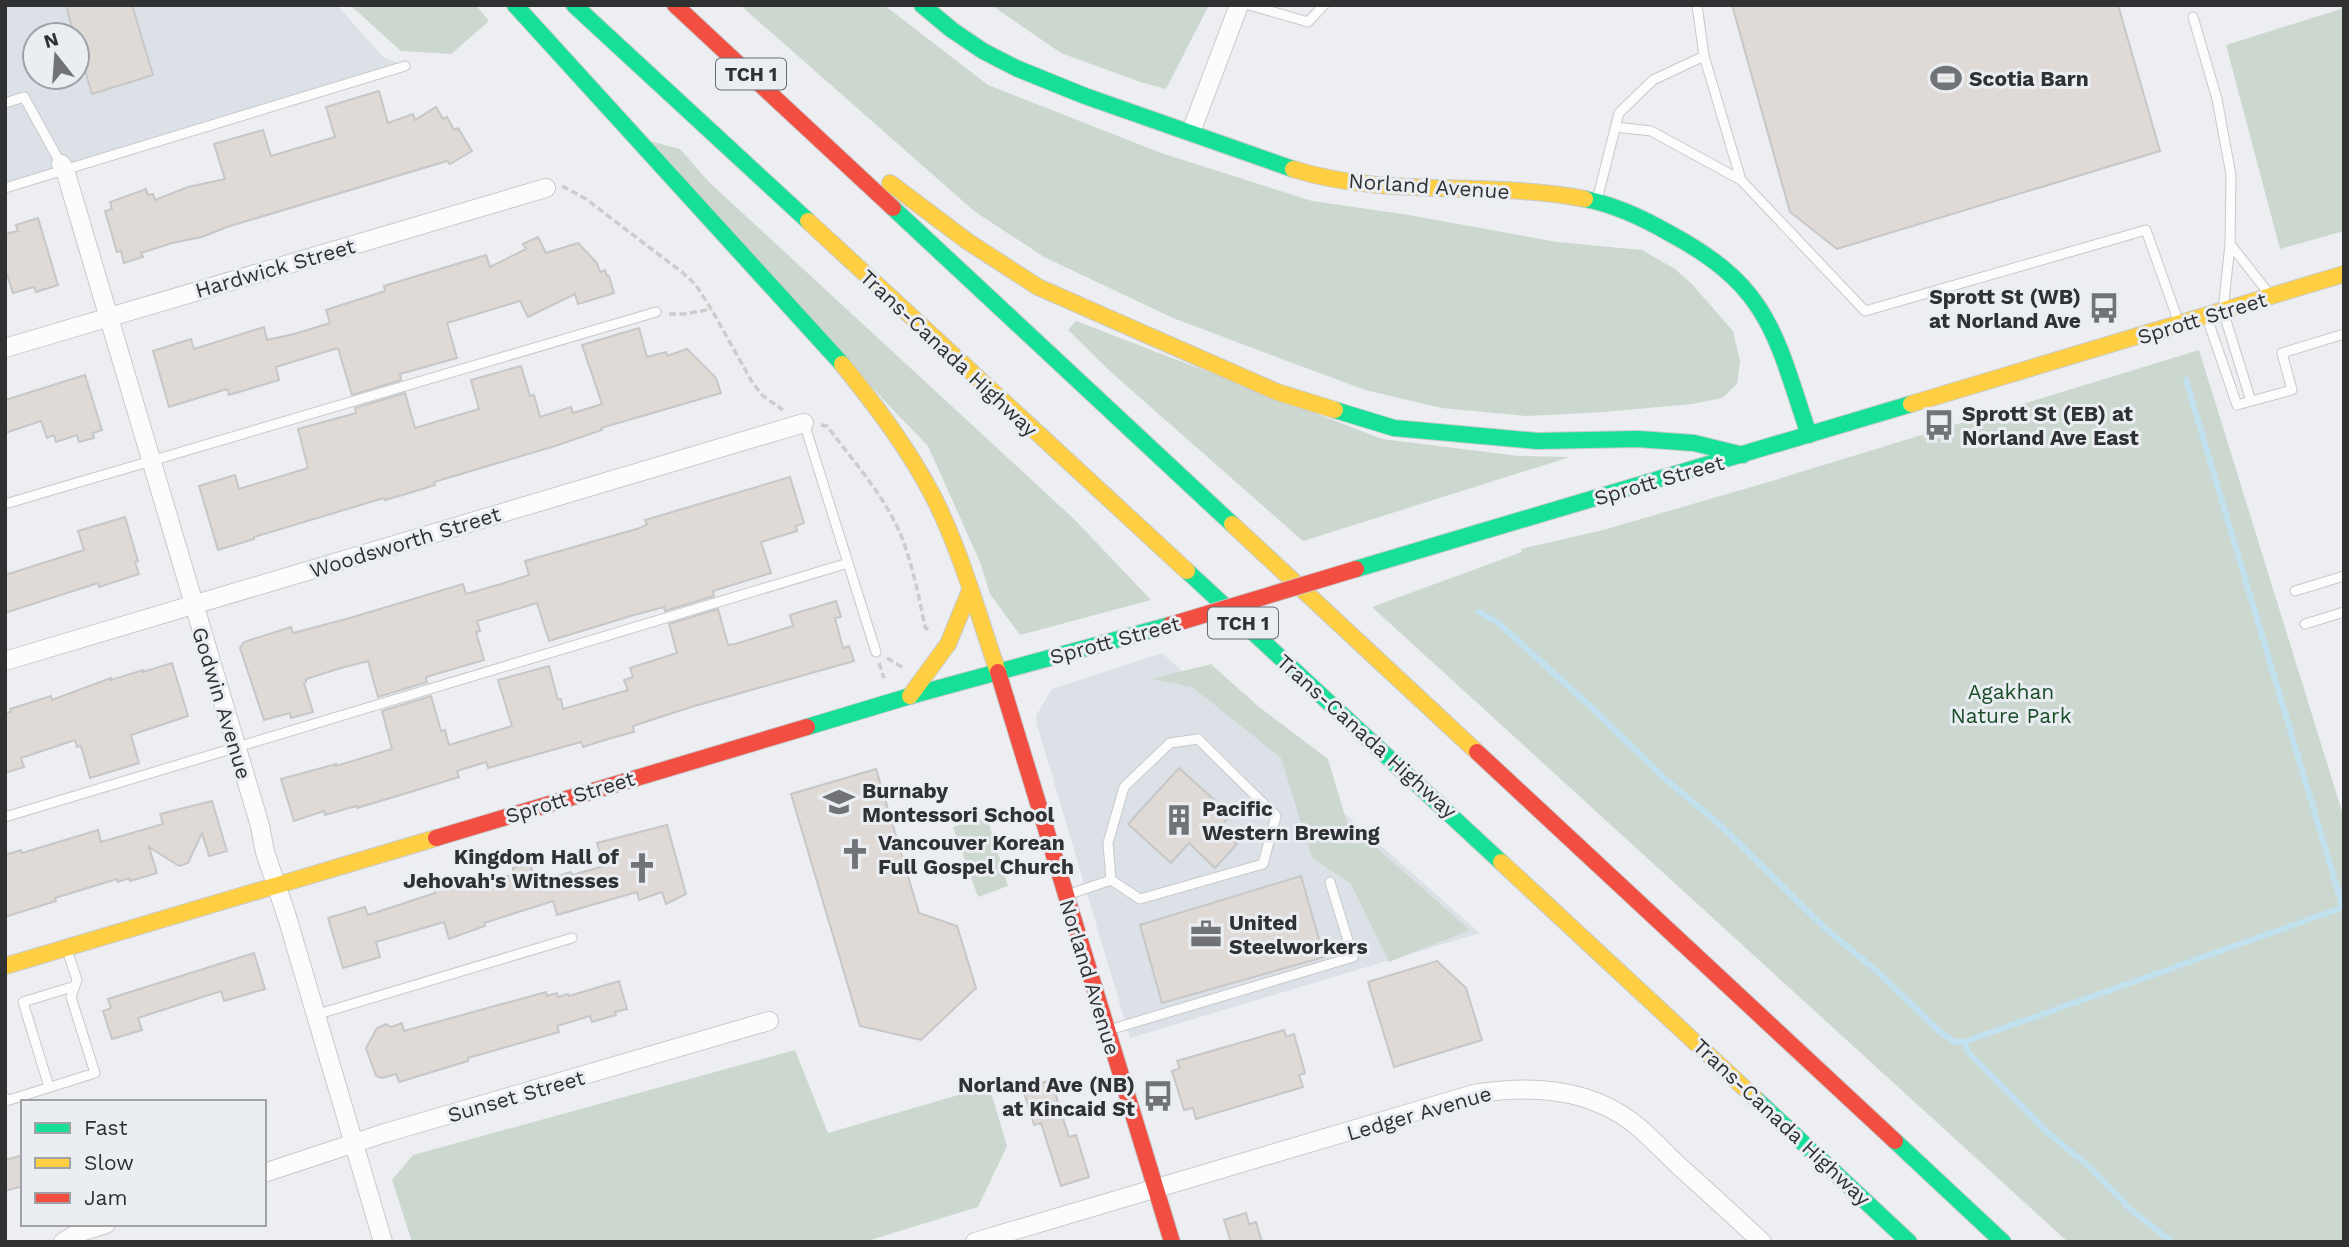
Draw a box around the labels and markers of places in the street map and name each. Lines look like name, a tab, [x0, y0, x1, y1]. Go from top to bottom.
sports icon: Scotia Barn	[1929, 61, 1963, 95]
place label: Scotia Barn	[1969, 66, 2089, 91]
place label: Sprott St (WB) at Norland Ave	[1929, 284, 2081, 333]
bus stop icon: Sprott St (WB) at Norland Ave	[2087, 291, 2121, 325]
place label: Sprott St (EB) at Norland Ave East	[1962, 401, 2139, 450]
bus stop icon: Sprott St (EB) at Norland Ave East	[1922, 408, 1956, 442]
place label: Burnaby Montessori School	[862, 778, 1055, 827]
school or university icon: Burnaby Montessori School	[822, 785, 856, 819]
place label: Pacific Western Brewing	[1202, 796, 1380, 845]
building icon: Pacific Western Brewing	[1162, 803, 1196, 837]
place label: Vancouver Korean Full Gospel Church	[878, 830, 1074, 879]
church icon: Vancouver Korean Full Gospel Church	[838, 837, 872, 871]
place label: Kingdom Hall of Jehovah's Witnesses	[403, 844, 619, 893]
church icon: Kingdom Hall of Jehovah's Witnesses	[625, 851, 659, 885]
place label: United Steelworkers	[1229, 910, 1368, 959]
office icon: United Steelworkers	[1189, 917, 1223, 951]
place label: Norland Ave (NB) at Kincaid St	[958, 1072, 1135, 1121]
bus stop icon: Norland Ave (NB) at Kincaid St	[1141, 1079, 1175, 1113]

